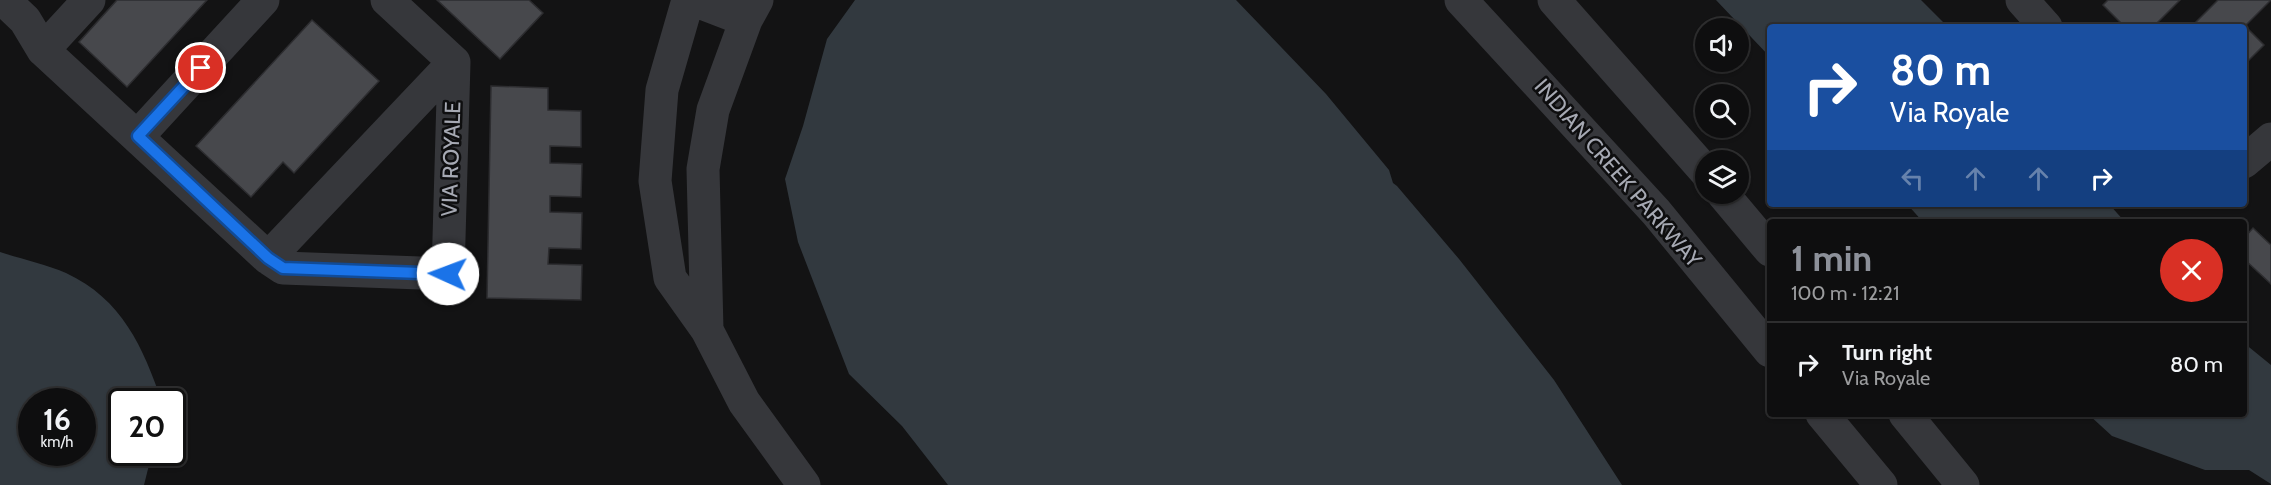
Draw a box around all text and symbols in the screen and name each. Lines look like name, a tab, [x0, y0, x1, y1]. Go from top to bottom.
map controls	[1695, 18, 1749, 204]
button: sound	[1695, 18, 1749, 72]
pin	[175, 42, 226, 93]
text: 80 m	[1890, 44, 1991, 96]
icon: right	[1791, 48, 1869, 126]
icon: arrive	[184, 51, 217, 84]
street label: INDIAN CREEK PARKWAY	[1529, 73, 1708, 273]
button: search	[1695, 84, 1749, 138]
text: Via Royale	[1890, 96, 2009, 129]
street label: VIA ROYALE	[436, 101, 466, 217]
button: layers	[1695, 150, 1749, 204]
icon: left	[1896, 162, 1929, 195]
icon: ahead	[1959, 162, 1992, 195]
icon: ahead	[2022, 162, 2055, 195]
icon: right	[2085, 162, 2118, 195]
text: 1 min	[1791, 236, 1872, 280]
button: close	[2160, 239, 2223, 302]
position arrow	[416, 242, 480, 306]
text: 100 m · 12:21	[1791, 281, 1899, 305]
text: Turn right	[1842, 339, 1932, 366]
icon: right	[1791, 348, 1824, 381]
text: 80 m	[2170, 351, 2223, 378]
text: Via Royale	[1842, 366, 1930, 390]
speed limit sign: 20	[108, 388, 186, 466]
text: 16	[43, 401, 71, 438]
text: km/h	[41, 433, 73, 451]

